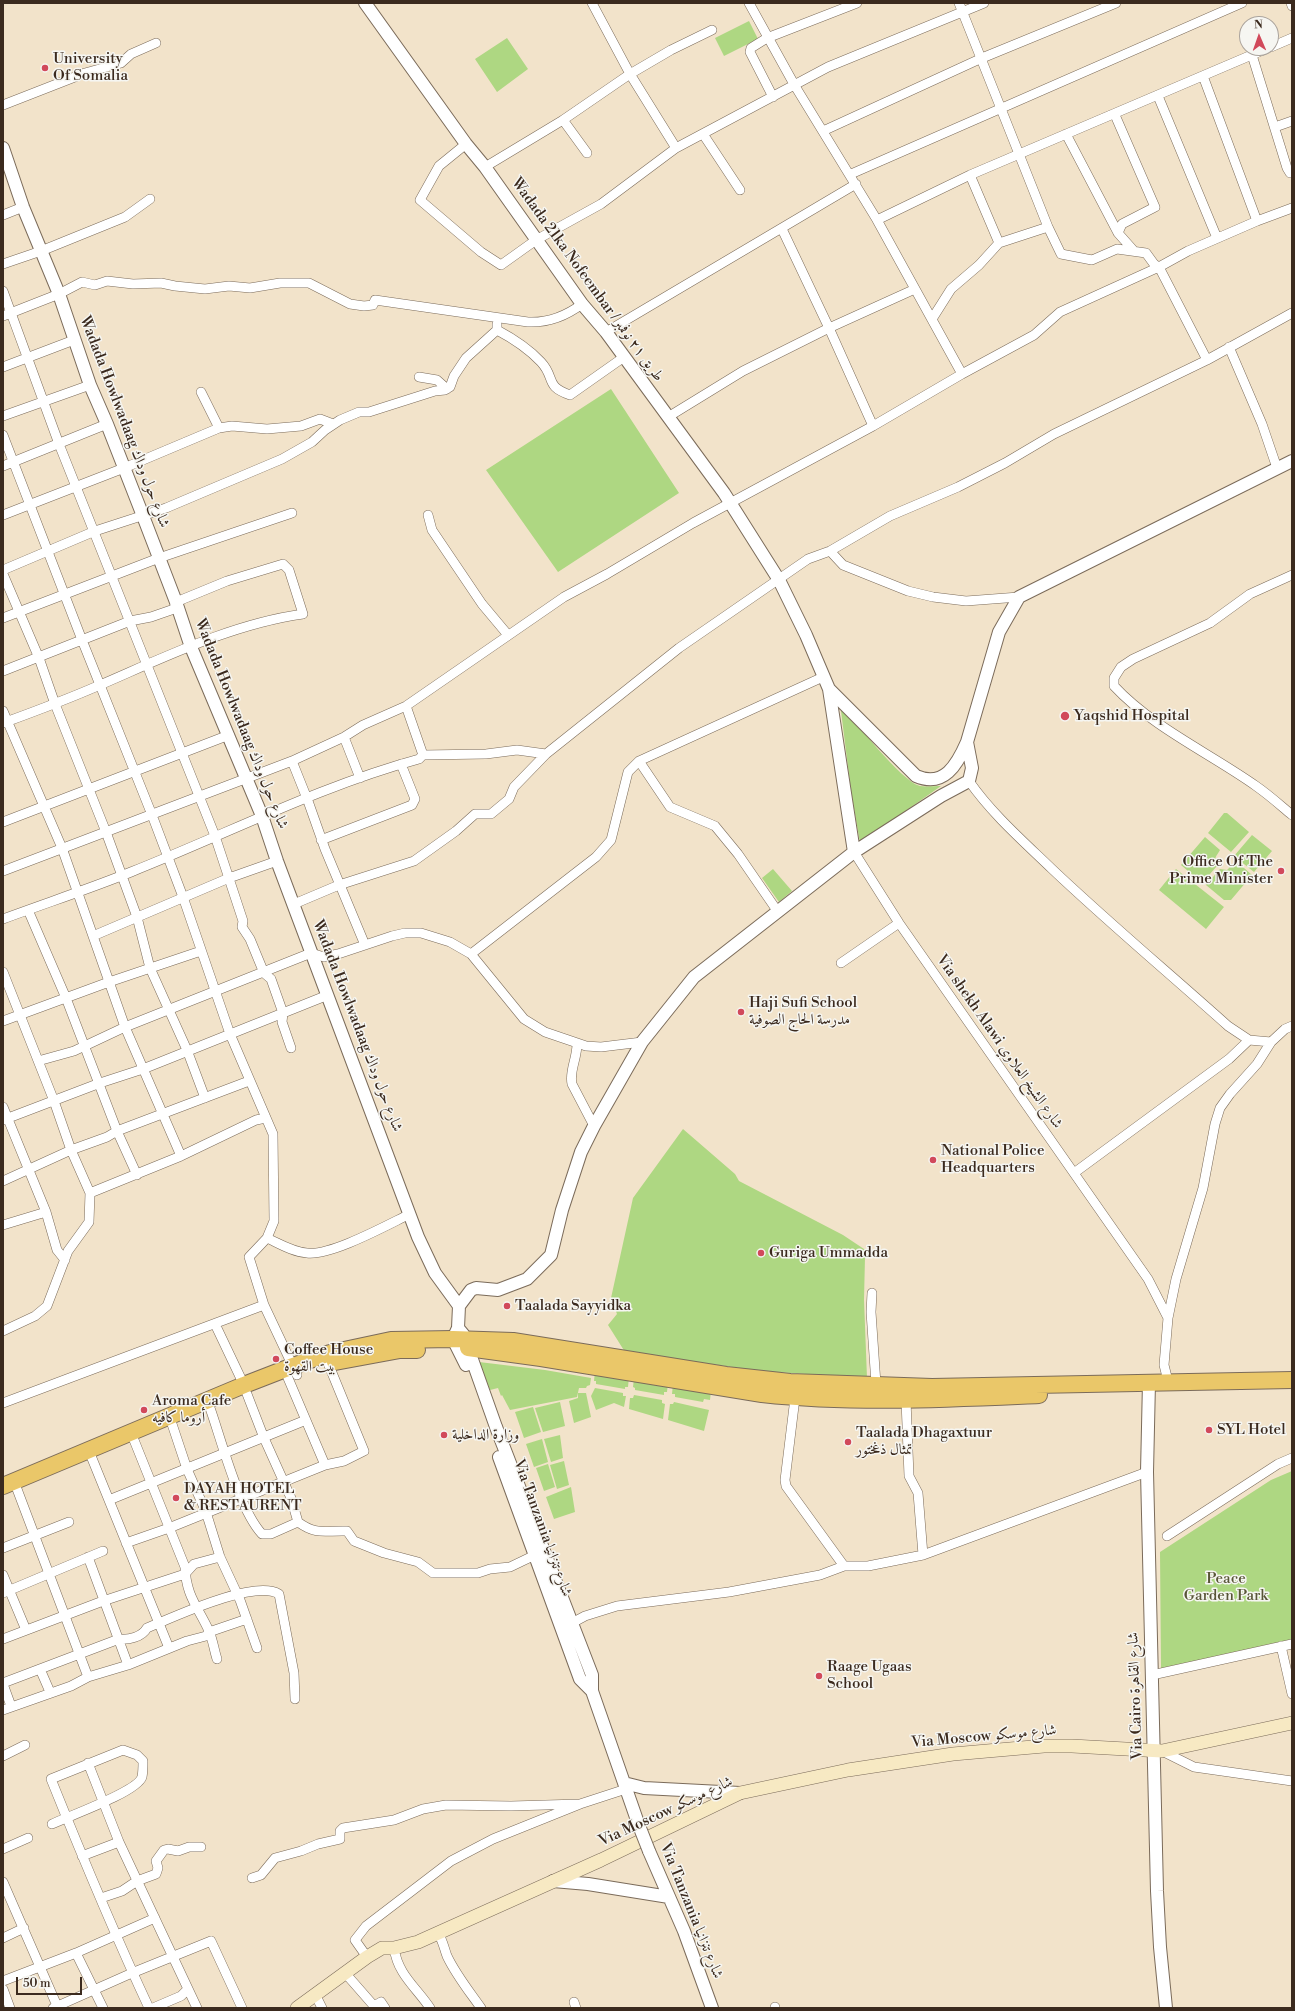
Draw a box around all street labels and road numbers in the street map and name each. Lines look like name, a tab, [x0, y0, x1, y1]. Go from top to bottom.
street label: Wadada 21ka Nofeembar / طريق ٢١ نوفمبر	[507, 175, 667, 385]
street label: Wadada Howlwadaag شارع حول وداك	[75, 314, 173, 530]
street label: Wadada Howlwadaag شارع حول وداك	[190, 616, 292, 832]
street label: Wadada Howlwadaag شارع حول وداك	[308, 918, 406, 1134]
street label: Via shekh Alawi شارع الشيخ العلاوي	[932, 952, 1066, 1132]
street label: Via Tanzania شارع تنزانيا	[509, 1457, 575, 1599]
street label: Via Cairo شارع القاهرة	[1125, 1632, 1147, 1760]
street label: Via Moscow شارع موسكو	[911, 1722, 1057, 1752]
street label: Via Moscow شارع موسكو	[596, 1773, 736, 1851]
street label: Via Tanzania شارع تنزانيا	[656, 1841, 726, 1981]

